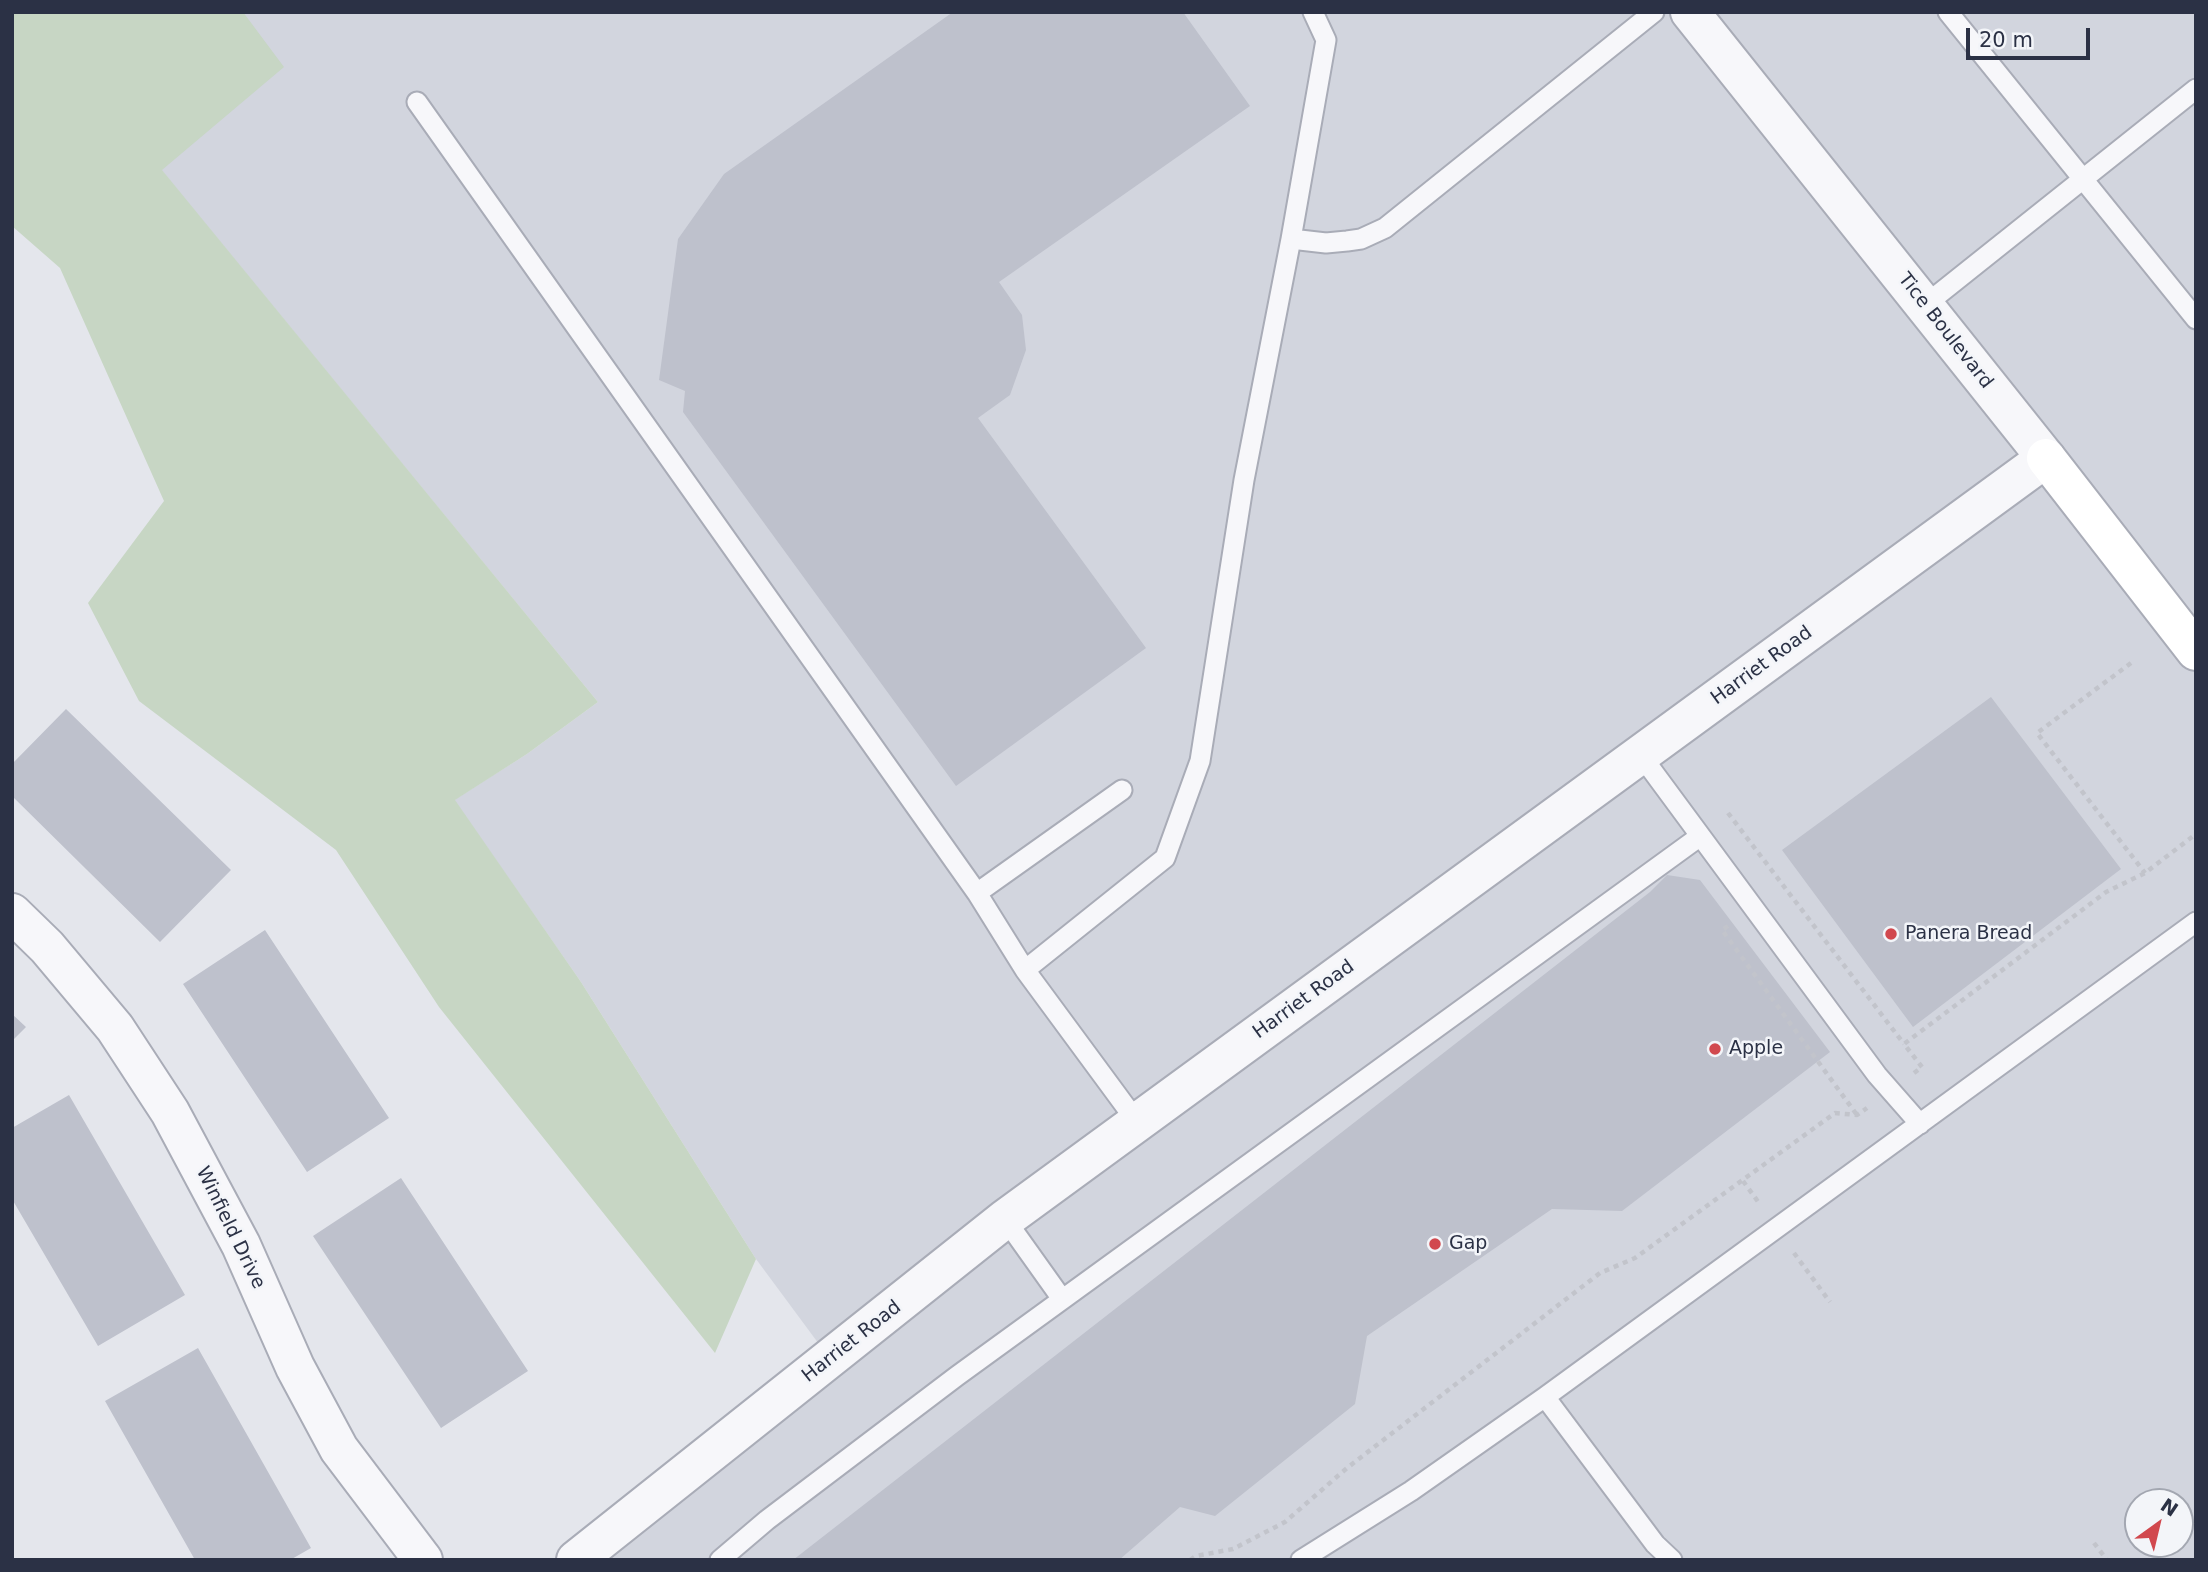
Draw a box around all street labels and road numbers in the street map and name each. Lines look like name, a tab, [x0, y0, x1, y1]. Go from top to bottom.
street label: Tice Boulevard	[1893, 269, 1997, 393]
street label: Harriet Road	[1707, 622, 1817, 710]
street label: Harriet Road	[1249, 956, 1359, 1044]
street label: Winfield Drive	[191, 1163, 269, 1293]
street label: Harriet Road	[798, 1296, 906, 1388]

